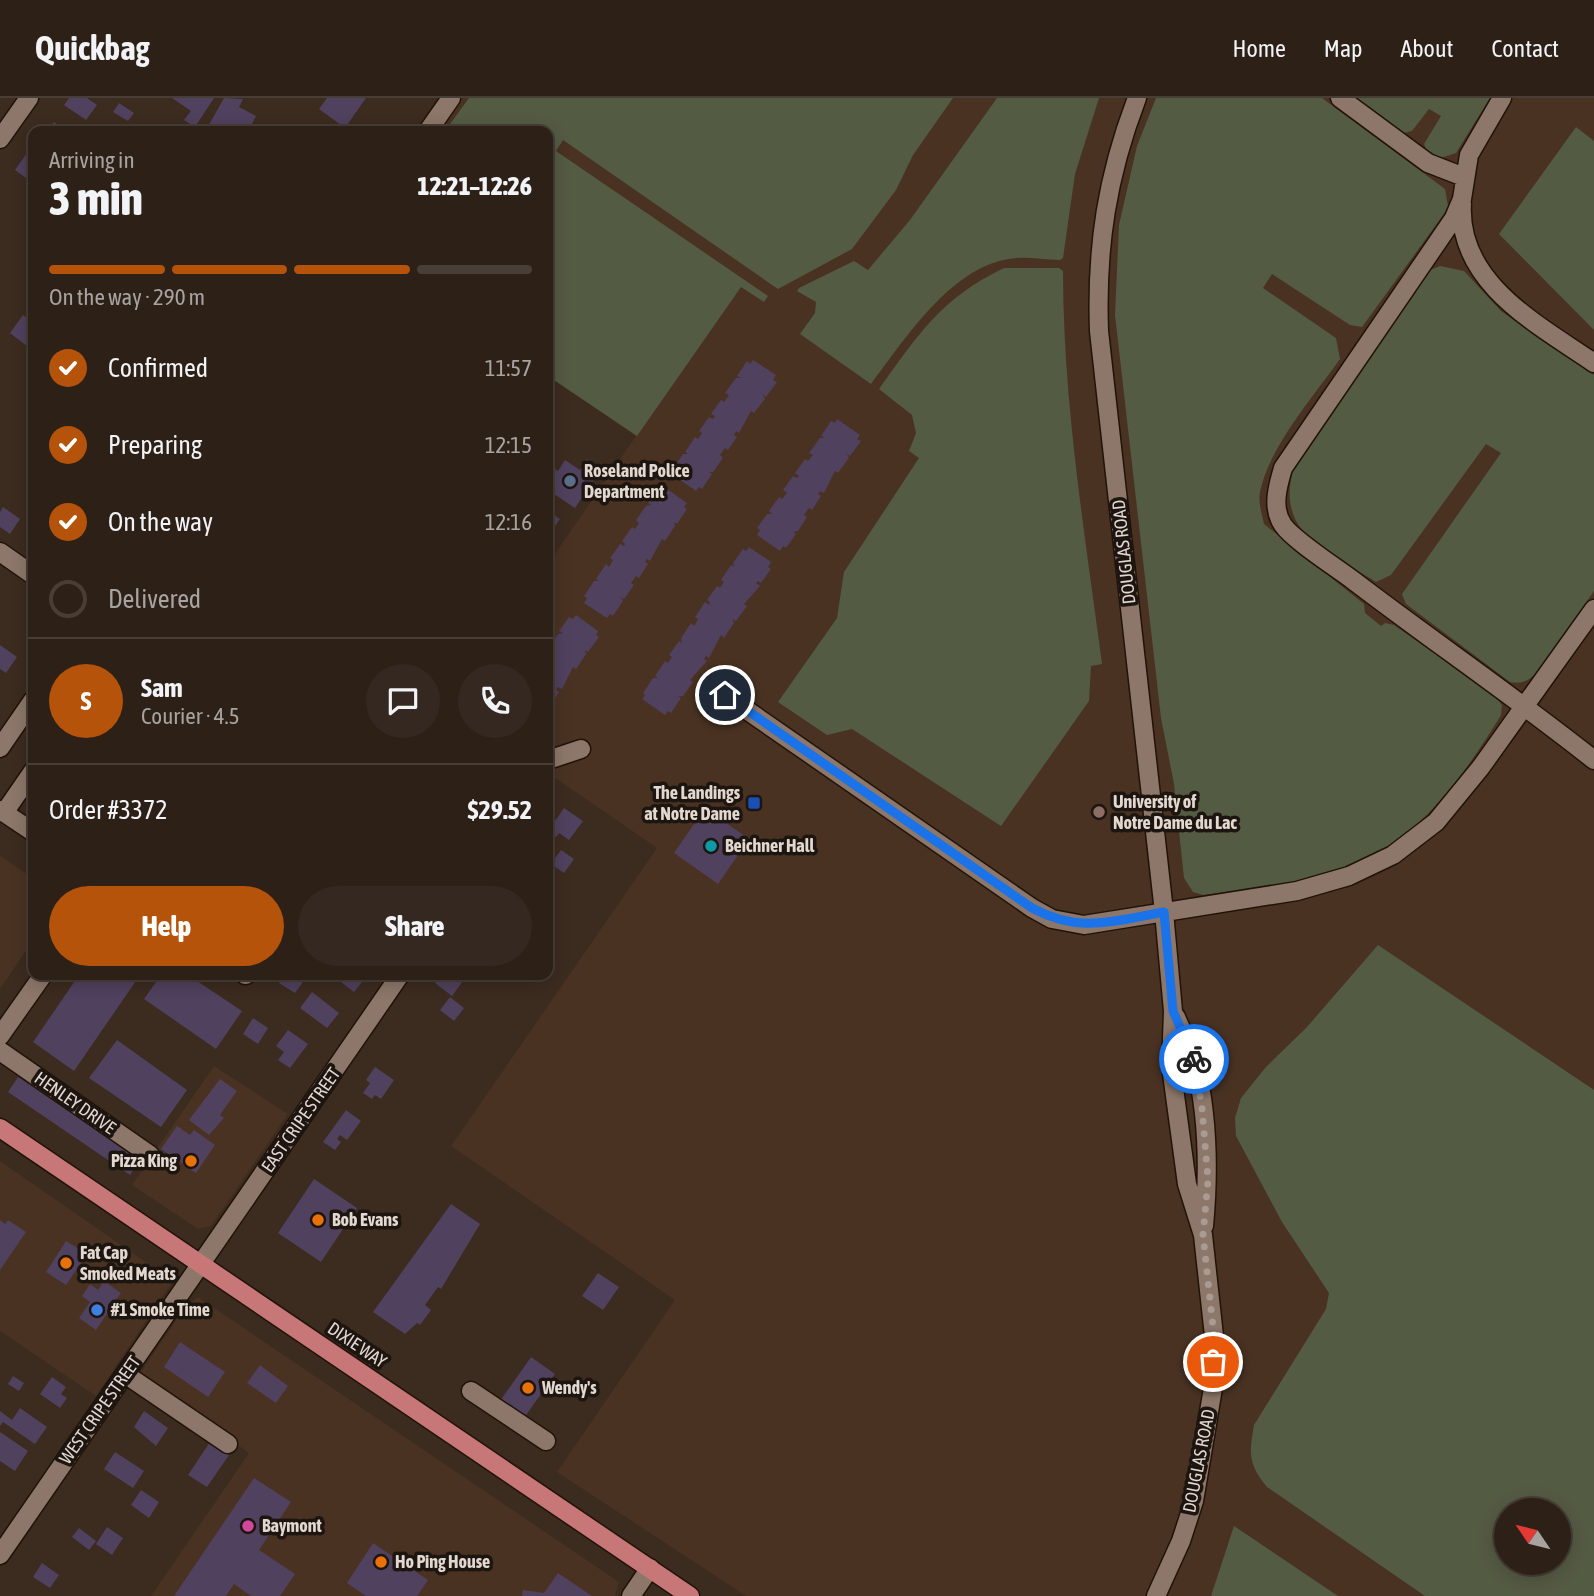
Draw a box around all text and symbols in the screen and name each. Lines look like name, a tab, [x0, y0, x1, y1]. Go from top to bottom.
text: Quickbag	[35, 29, 150, 67]
text: Home	[1232, 35, 1286, 62]
text: Map	[1324, 35, 1362, 62]
text: About	[1400, 35, 1453, 62]
text: Contact	[1491, 35, 1559, 62]
text: Arriving in	[49, 147, 135, 173]
text: 12:21–12:26	[417, 171, 532, 201]
text: 3 min	[49, 172, 143, 225]
text: On the way · 290 m	[49, 284, 205, 310]
icon: check	[49, 349, 87, 387]
text: Confirmed	[108, 353, 208, 383]
text: 11:57	[485, 355, 532, 381]
icon: check	[49, 426, 87, 464]
text: Preparing	[108, 430, 202, 460]
text: 12:15	[485, 432, 532, 458]
place label: Roseland Police Department	[584, 460, 690, 502]
marker: Roseland Police Department	[562, 473, 578, 489]
street label: DOUGLAS ROAD	[1108, 499, 1139, 605]
icon: check	[49, 503, 87, 541]
text: On the way	[108, 507, 213, 537]
text: 12:16	[485, 509, 532, 535]
text: Delivered	[108, 584, 201, 614]
button: chat	[366, 664, 440, 738]
button: phone	[458, 664, 532, 738]
pin	[695, 665, 755, 725]
text: Sam	[141, 673, 183, 703]
icon: home	[706, 676, 744, 714]
text: S	[81, 686, 91, 716]
text: Courier · 4.5	[141, 703, 240, 729]
place label: The Landings at Notre Dame	[644, 782, 741, 824]
place label: University of Notre Dame du Lac	[1113, 791, 1237, 833]
text: Order #3372	[49, 795, 168, 825]
text: $29.52	[468, 795, 532, 825]
marker: The Landings at Notre Dame	[746, 795, 762, 811]
marker: University of Notre Dame du Lac	[1091, 804, 1107, 820]
place label: Beichner Hall	[725, 835, 815, 856]
marker: Beichner Hall	[703, 838, 719, 854]
button: Help	[49, 886, 284, 966]
button: Share	[298, 886, 532, 966]
courier	[1159, 1024, 1229, 1094]
icon: bike	[1175, 1040, 1213, 1078]
street label: EAST CRIPE STREET	[257, 1063, 344, 1176]
street label: HENLEY DRIVE	[31, 1067, 120, 1138]
place label: Pizza King	[111, 1150, 177, 1171]
marker: Pizza King	[183, 1153, 199, 1169]
place label: Bob Evans	[332, 1209, 399, 1230]
marker: Bob Evans	[310, 1212, 326, 1228]
place label: Fat Cap Smoked Meats	[80, 1242, 176, 1284]
marker: Fat Cap Smoked Meats	[58, 1255, 74, 1271]
place label: #1 Smoke Time	[110, 1299, 210, 1320]
marker: #1 Smoke Time	[89, 1302, 105, 1318]
street label: DIXIE WAY	[324, 1317, 391, 1372]
pin	[1183, 1332, 1243, 1392]
icon: bag	[1194, 1343, 1232, 1381]
street label: WEST CRIPE STREET	[55, 1352, 145, 1468]
place label: Wendy's	[541, 1377, 597, 1398]
marker: Wendy's	[520, 1380, 536, 1396]
street label: DOUGLAS ROAD	[1178, 1407, 1219, 1514]
north arrow	[1494, 1498, 1572, 1575]
map controls	[1494, 1498, 1571, 1575]
place label: Baymont	[262, 1515, 322, 1536]
marker: Baymont	[240, 1518, 256, 1534]
place label: Ho Ping House	[395, 1551, 490, 1572]
marker: Ho Ping House	[373, 1554, 389, 1570]

